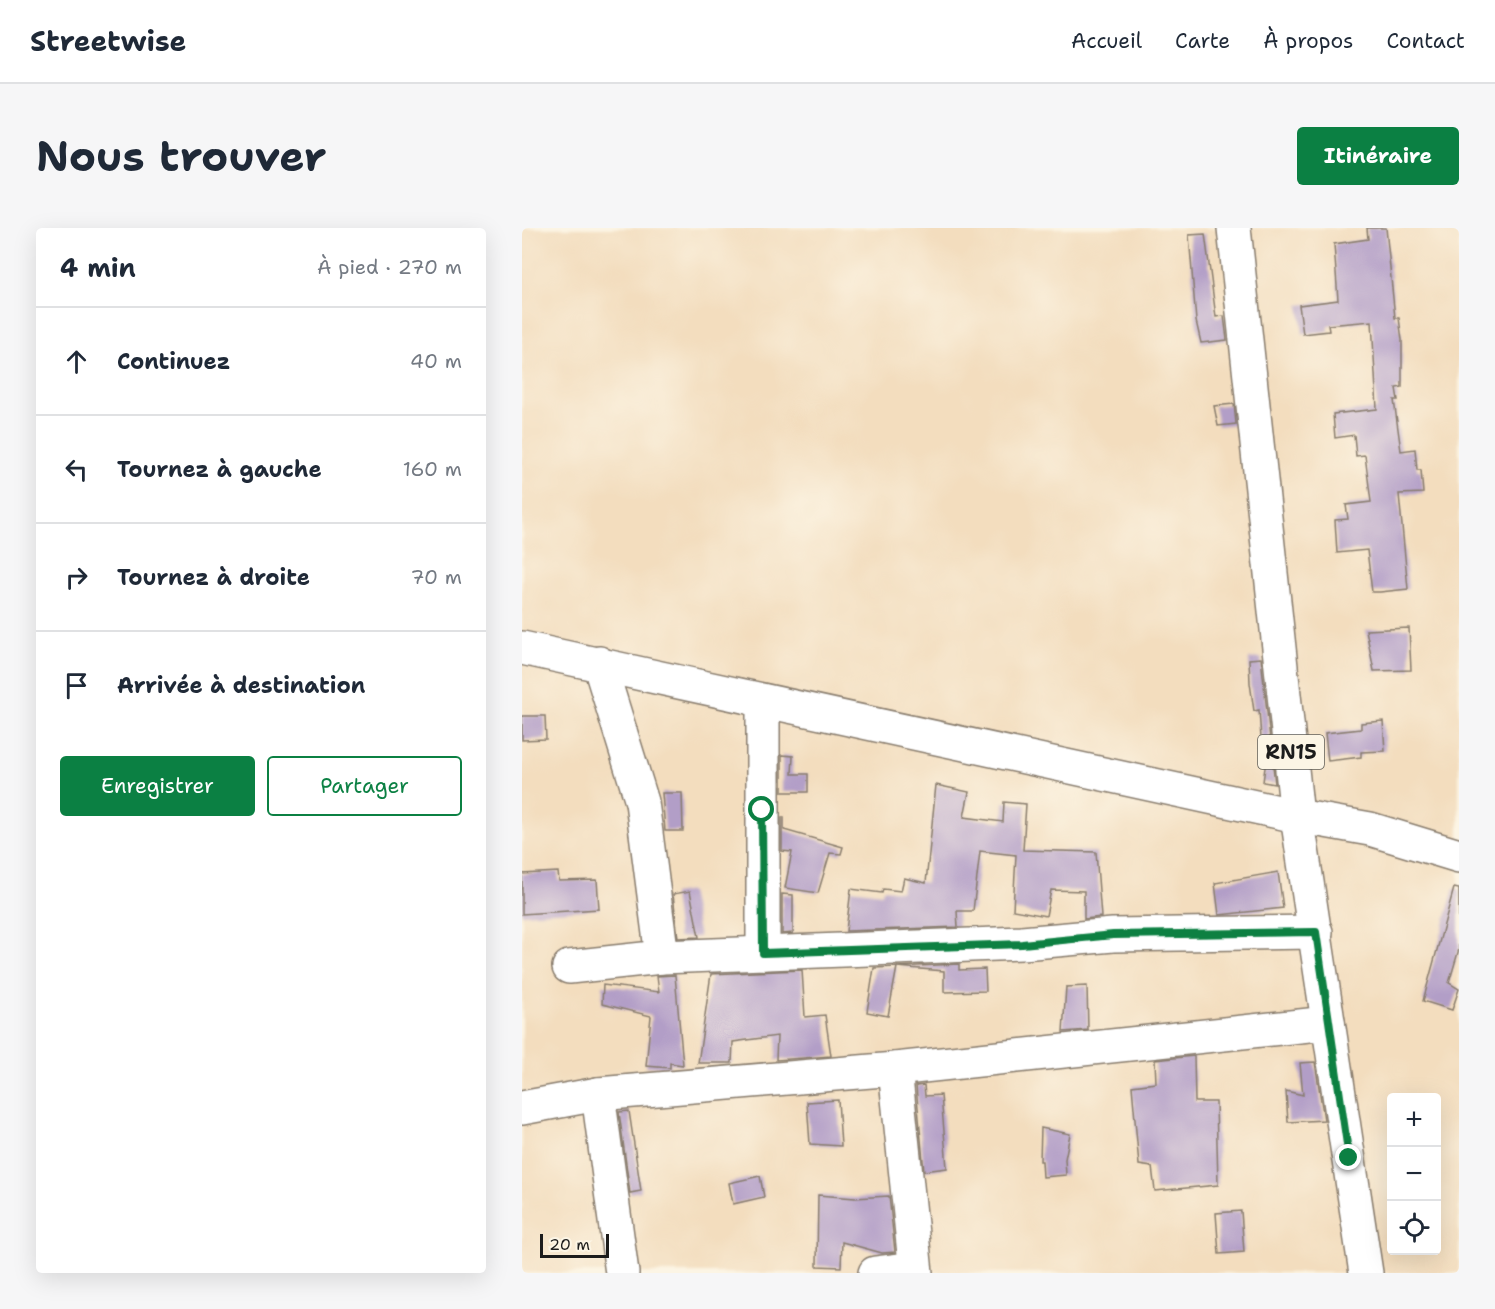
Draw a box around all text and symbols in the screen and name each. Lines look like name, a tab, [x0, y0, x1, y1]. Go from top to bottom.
text: Streetwise	[30, 22, 186, 60]
text: Accueil	[1071, 27, 1142, 55]
text: Carte	[1175, 27, 1230, 55]
text: À propos	[1263, 27, 1353, 55]
text: Contact	[1386, 27, 1465, 55]
button: Itinéraire	[1297, 127, 1459, 185]
text: Nous trouver	[36, 128, 326, 184]
text: 4 min	[60, 250, 136, 285]
text: À pied · 270 m	[317, 254, 462, 280]
icon: ahead	[60, 345, 93, 378]
text: Continuez	[117, 347, 230, 376]
text: 40 m	[410, 348, 462, 374]
icon: left	[60, 453, 93, 486]
text: Tournez à gauche	[117, 455, 322, 484]
text: 160 m	[403, 456, 462, 482]
icon: right	[60, 561, 93, 594]
text: Tournez à droite	[117, 563, 310, 592]
text: 70 m	[410, 564, 462, 590]
icon: arrive	[60, 669, 93, 702]
text: Arrivée à destination	[117, 671, 365, 700]
road number: RN15	[1258, 735, 1324, 769]
button: Enregistrer	[60, 756, 255, 816]
button: Partager	[267, 756, 462, 816]
route start	[748, 796, 774, 822]
map controls	[1387, 1093, 1441, 1255]
button: +	[1387, 1093, 1441, 1147]
route end	[1335, 1144, 1361, 1170]
button: −	[1387, 1147, 1441, 1201]
button: locate	[1387, 1201, 1441, 1255]
scale bar	[540, 1231, 609, 1258]
text: 20 m	[549, 1234, 590, 1255]

